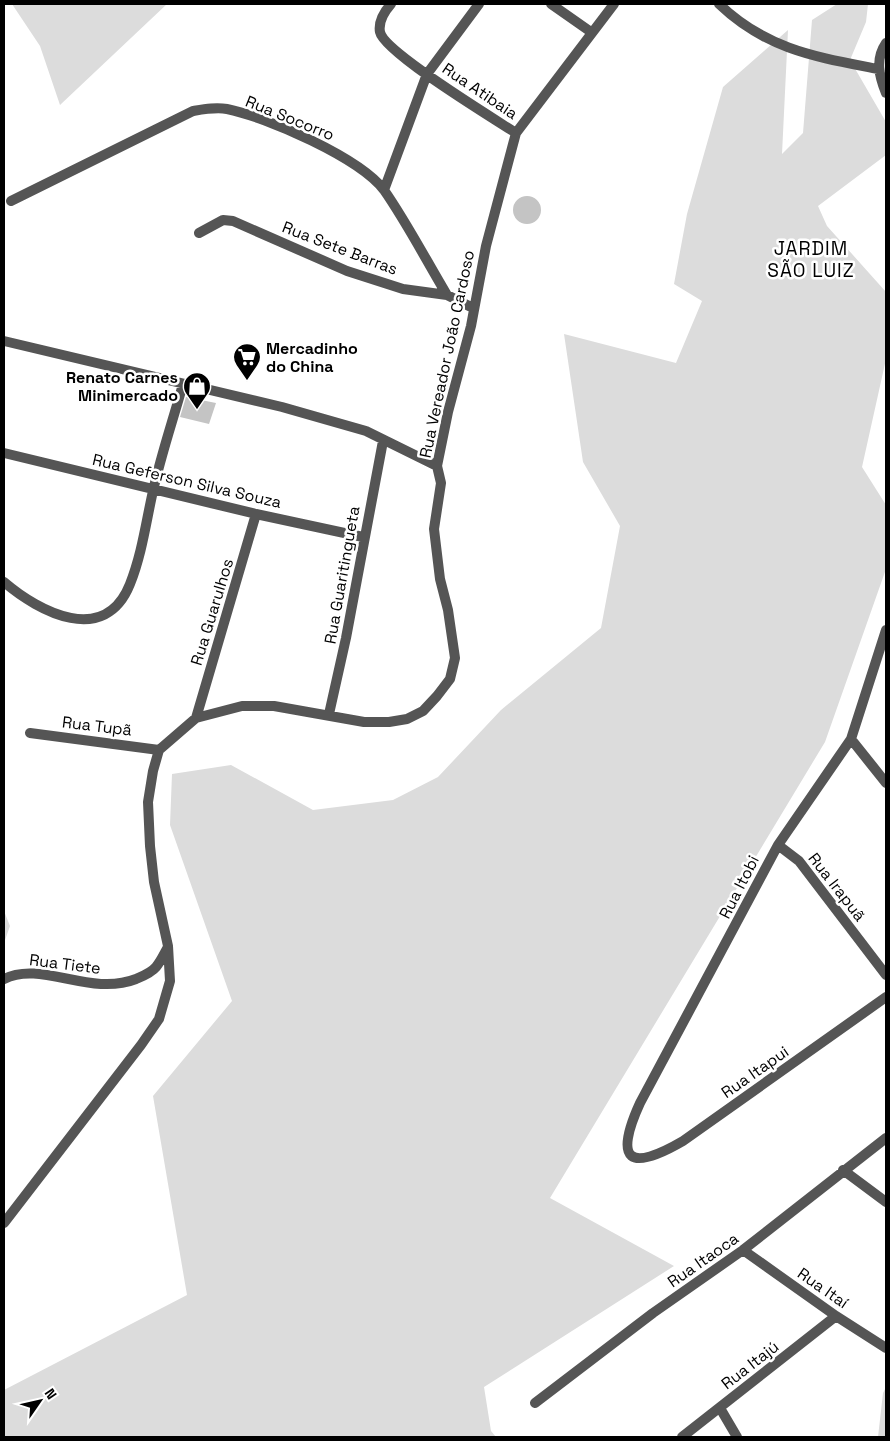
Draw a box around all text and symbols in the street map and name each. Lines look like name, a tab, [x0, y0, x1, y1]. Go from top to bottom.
street label: Rua Atibaia	[438, 58, 522, 124]
street label: Rua Socorro	[242, 91, 338, 145]
street label: Rua Sete Barras	[279, 216, 401, 280]
district label: JARDIM SÃO LUIZ	[767, 236, 855, 283]
street label: Rua Vereador João Cardoso	[415, 248, 479, 460]
place label: Mercadinho do China	[266, 338, 358, 377]
supermarket icon: Mercadinho do China	[232, 342, 262, 381]
place label: Renato Carnes Minimercado	[66, 367, 178, 406]
shop icon: Renato Carnes Minimercado	[182, 371, 212, 410]
street label: Rua Geferson Silva Souza	[90, 449, 284, 513]
street label: Rua Guaritingueta	[320, 504, 364, 646]
street label: Rua Guarulhos	[186, 556, 238, 668]
street label: Rua Tupã	[61, 711, 133, 741]
street label: Rua Irapuã	[804, 848, 870, 926]
street label: Rua Itobi	[714, 852, 764, 922]
street label: Rua Tiete	[28, 949, 102, 979]
street label: Rua Itapui	[717, 1041, 793, 1103]
street label: Rua Itaoca	[663, 1228, 743, 1292]
street label: Rua Itaí	[793, 1263, 853, 1313]
street label: Rua Itajú	[717, 1336, 783, 1394]
north arrow	[15, 1376, 65, 1426]
text: N	[41, 1385, 61, 1403]

